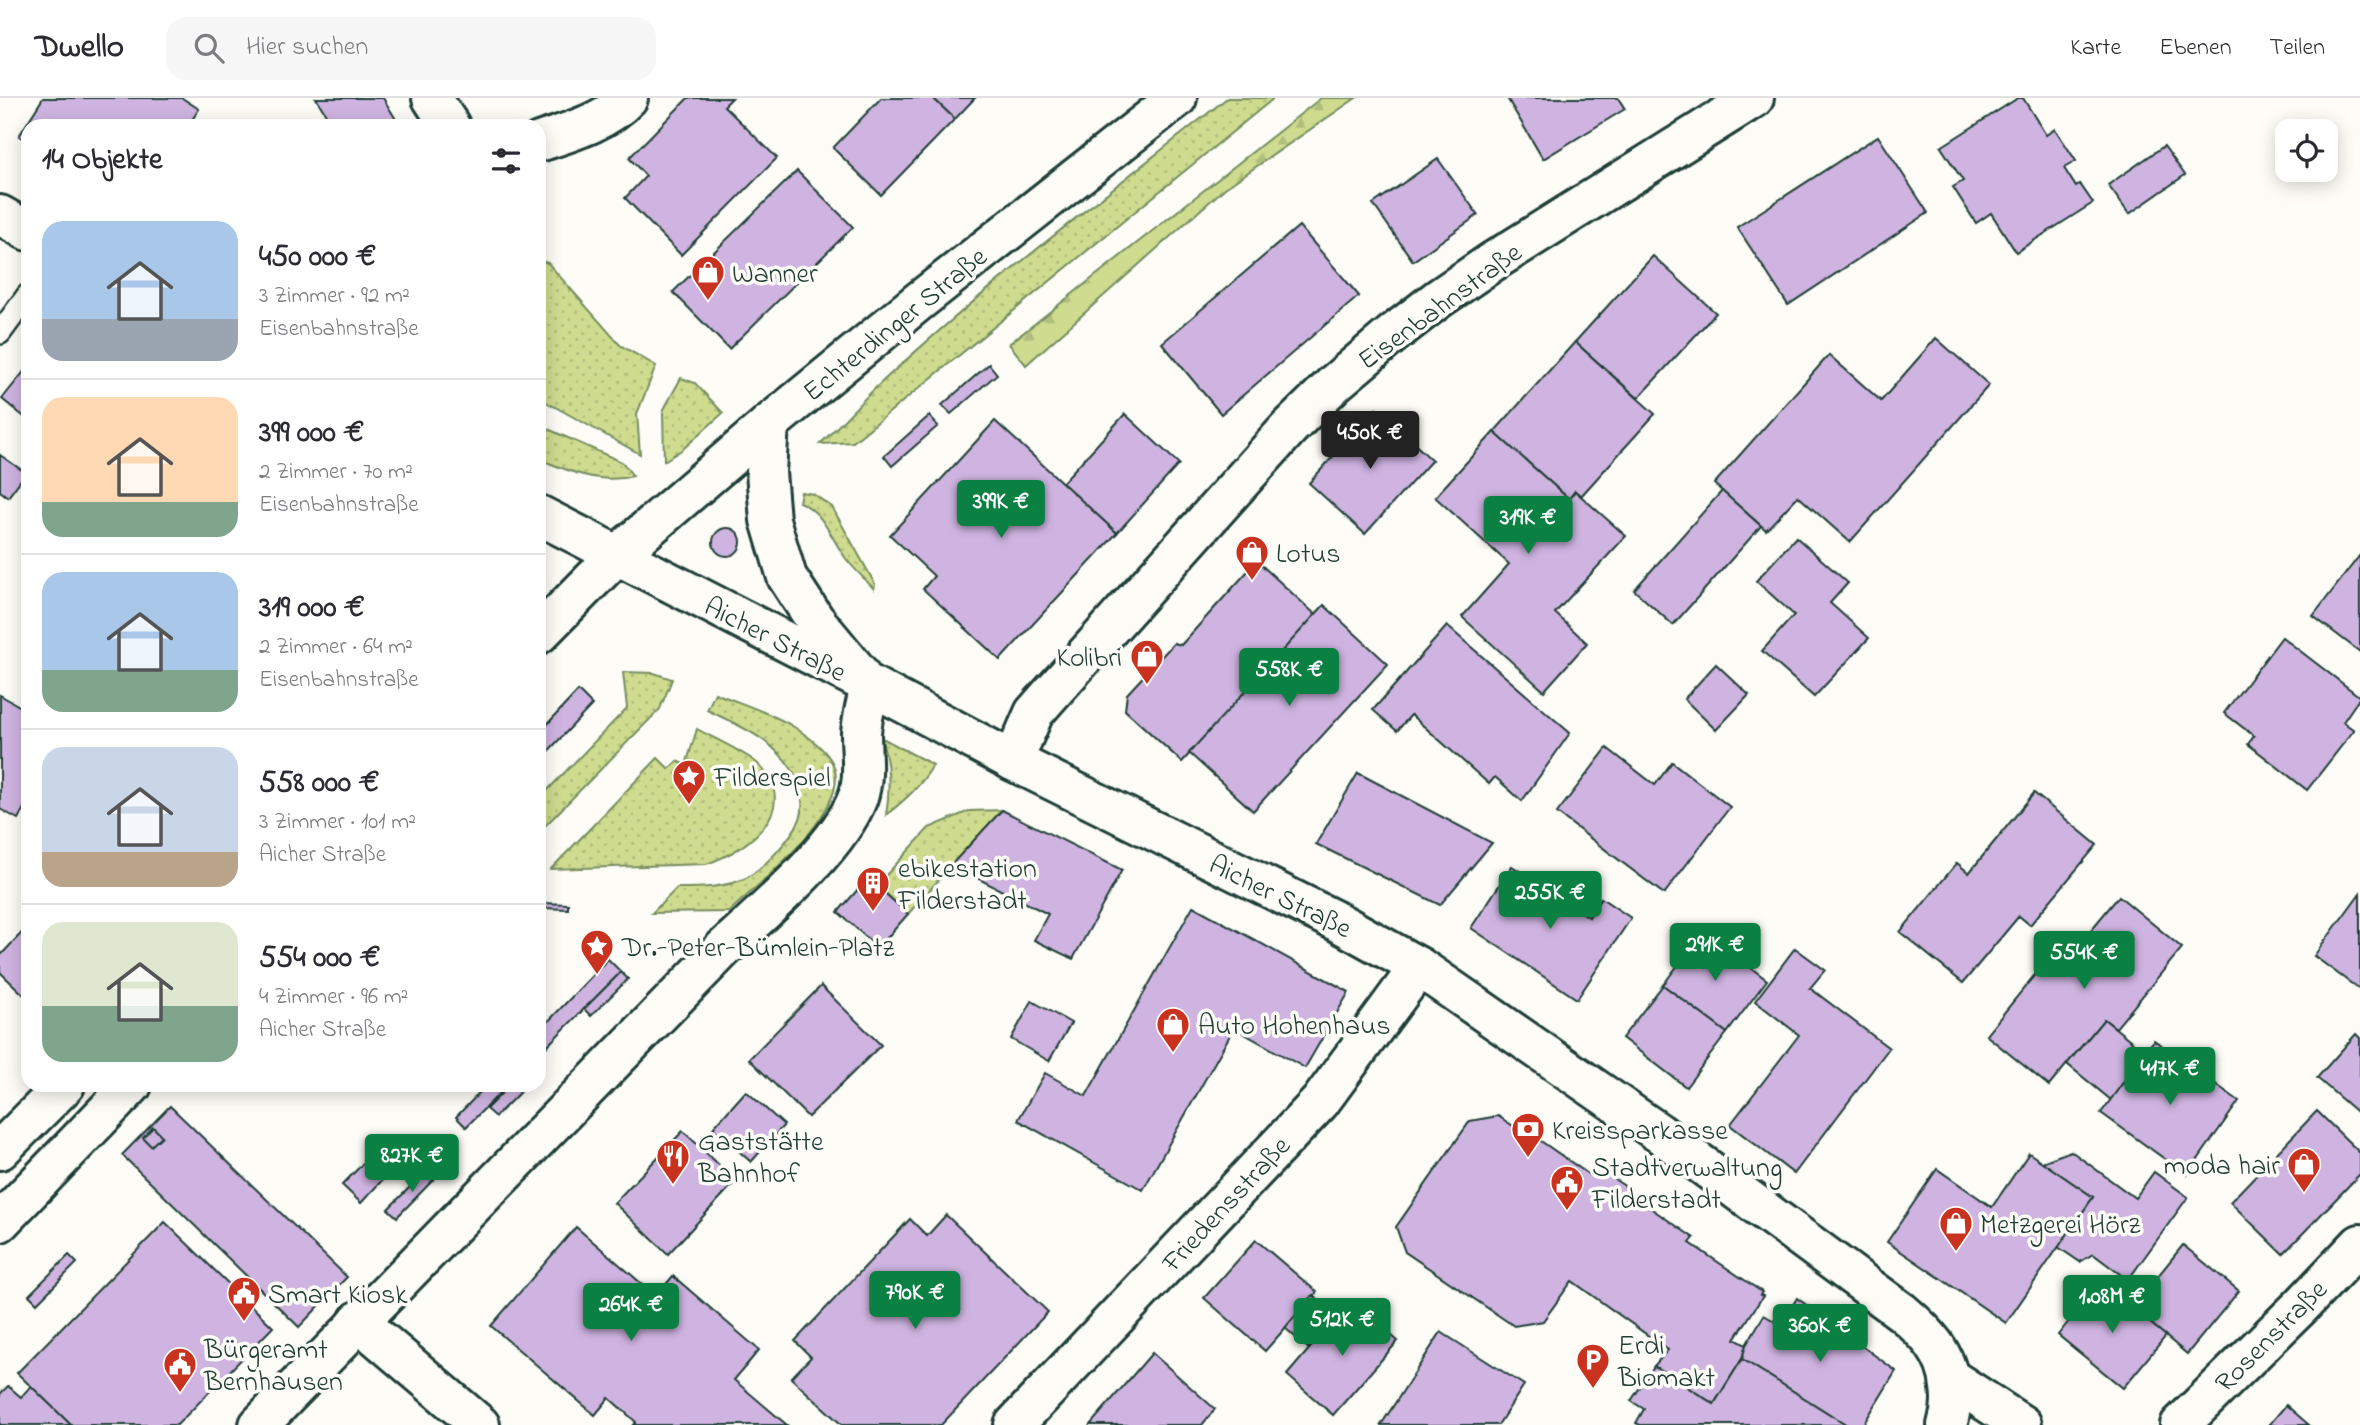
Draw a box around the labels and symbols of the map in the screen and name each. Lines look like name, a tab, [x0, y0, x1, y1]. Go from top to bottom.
street label: Eisenbahnstraße	[1350, 234, 1532, 382]
street label: Echterdinger Straße	[795, 238, 998, 413]
shop icon: Wanner	[689, 253, 727, 302]
place label: Wanner	[732, 255, 818, 296]
pin: 450K €	[1313, 412, 1427, 471]
pin: 399K €	[944, 480, 1058, 540]
pin: 319K €	[1471, 496, 1585, 556]
shop icon: Lotus	[1233, 533, 1271, 582]
place label: Lotus	[1276, 535, 1341, 576]
street label: Aicher Straße	[696, 588, 853, 695]
shop icon: Kolibri	[1128, 637, 1166, 686]
place label: Kolibri	[1056, 639, 1122, 680]
pin: 558K €	[1232, 648, 1346, 708]
place icon: Filderspiel	[670, 757, 708, 806]
place label: Filderspiel	[713, 759, 831, 800]
street label: Aicher Straße	[1201, 846, 1358, 951]
place label: ebikestation Filderstadt	[897, 850, 1037, 923]
building icon: ebikestation Filderstadt	[854, 864, 892, 913]
pin: 255K €	[1493, 872, 1607, 931]
pin: 291K €	[1658, 924, 1772, 983]
place icon: Dr.-Peter-Bümlein-Platz	[578, 927, 616, 976]
place label: Dr.-Peter-Bümlein-Platz	[621, 929, 895, 970]
pin: 554K €	[2027, 932, 2141, 991]
shop icon: Auto Hohenhaus	[1154, 1005, 1192, 1054]
place label: Auto Hohenhaus	[1198, 1007, 1390, 1048]
pin: 417K €	[2113, 1048, 2227, 1107]
bank icon: Kreissparkasse	[1509, 1110, 1547, 1159]
place label: Kreissparkasse	[1552, 1112, 1728, 1153]
place label: Gaststätte Bahnhof	[697, 1123, 824, 1196]
street label: Friedensstraße	[1153, 1128, 1302, 1283]
pin: 827K €	[355, 1134, 469, 1194]
restaurant icon: Gaststätte Bahnhof	[654, 1137, 692, 1186]
shop icon: moda hair	[2285, 1145, 2323, 1194]
place label: moda hair	[2164, 1147, 2280, 1188]
place label: Stadtverwaltung Filderstadt	[1591, 1149, 1782, 1222]
public building icon: Stadtverwaltung Filderstadt	[1548, 1163, 1586, 1212]
shop icon: Metzgerei Hörz	[1937, 1204, 1975, 1253]
place label: Metzgerei Hörz	[1980, 1206, 2141, 1247]
street label: Rosenstraße	[2207, 1271, 2339, 1403]
pin: 790K €	[858, 1272, 972, 1331]
public building icon: Smart Kiosk	[225, 1274, 263, 1323]
place label: Smart Kiosk	[268, 1276, 408, 1317]
pin: 1.08M €	[2047, 1276, 2177, 1335]
pin: 264K €	[574, 1284, 688, 1343]
pin: 512K €	[1285, 1298, 1399, 1358]
pin: 360K €	[1763, 1304, 1877, 1364]
place label: Erdi Biomakt	[1617, 1327, 1715, 1400]
place label: Bürgeramt Bernhausen	[203, 1331, 343, 1404]
parking icon: Erdi Biomakt	[1574, 1341, 1612, 1390]
public building icon: Bürgeramt Bernhausen	[161, 1345, 199, 1394]

